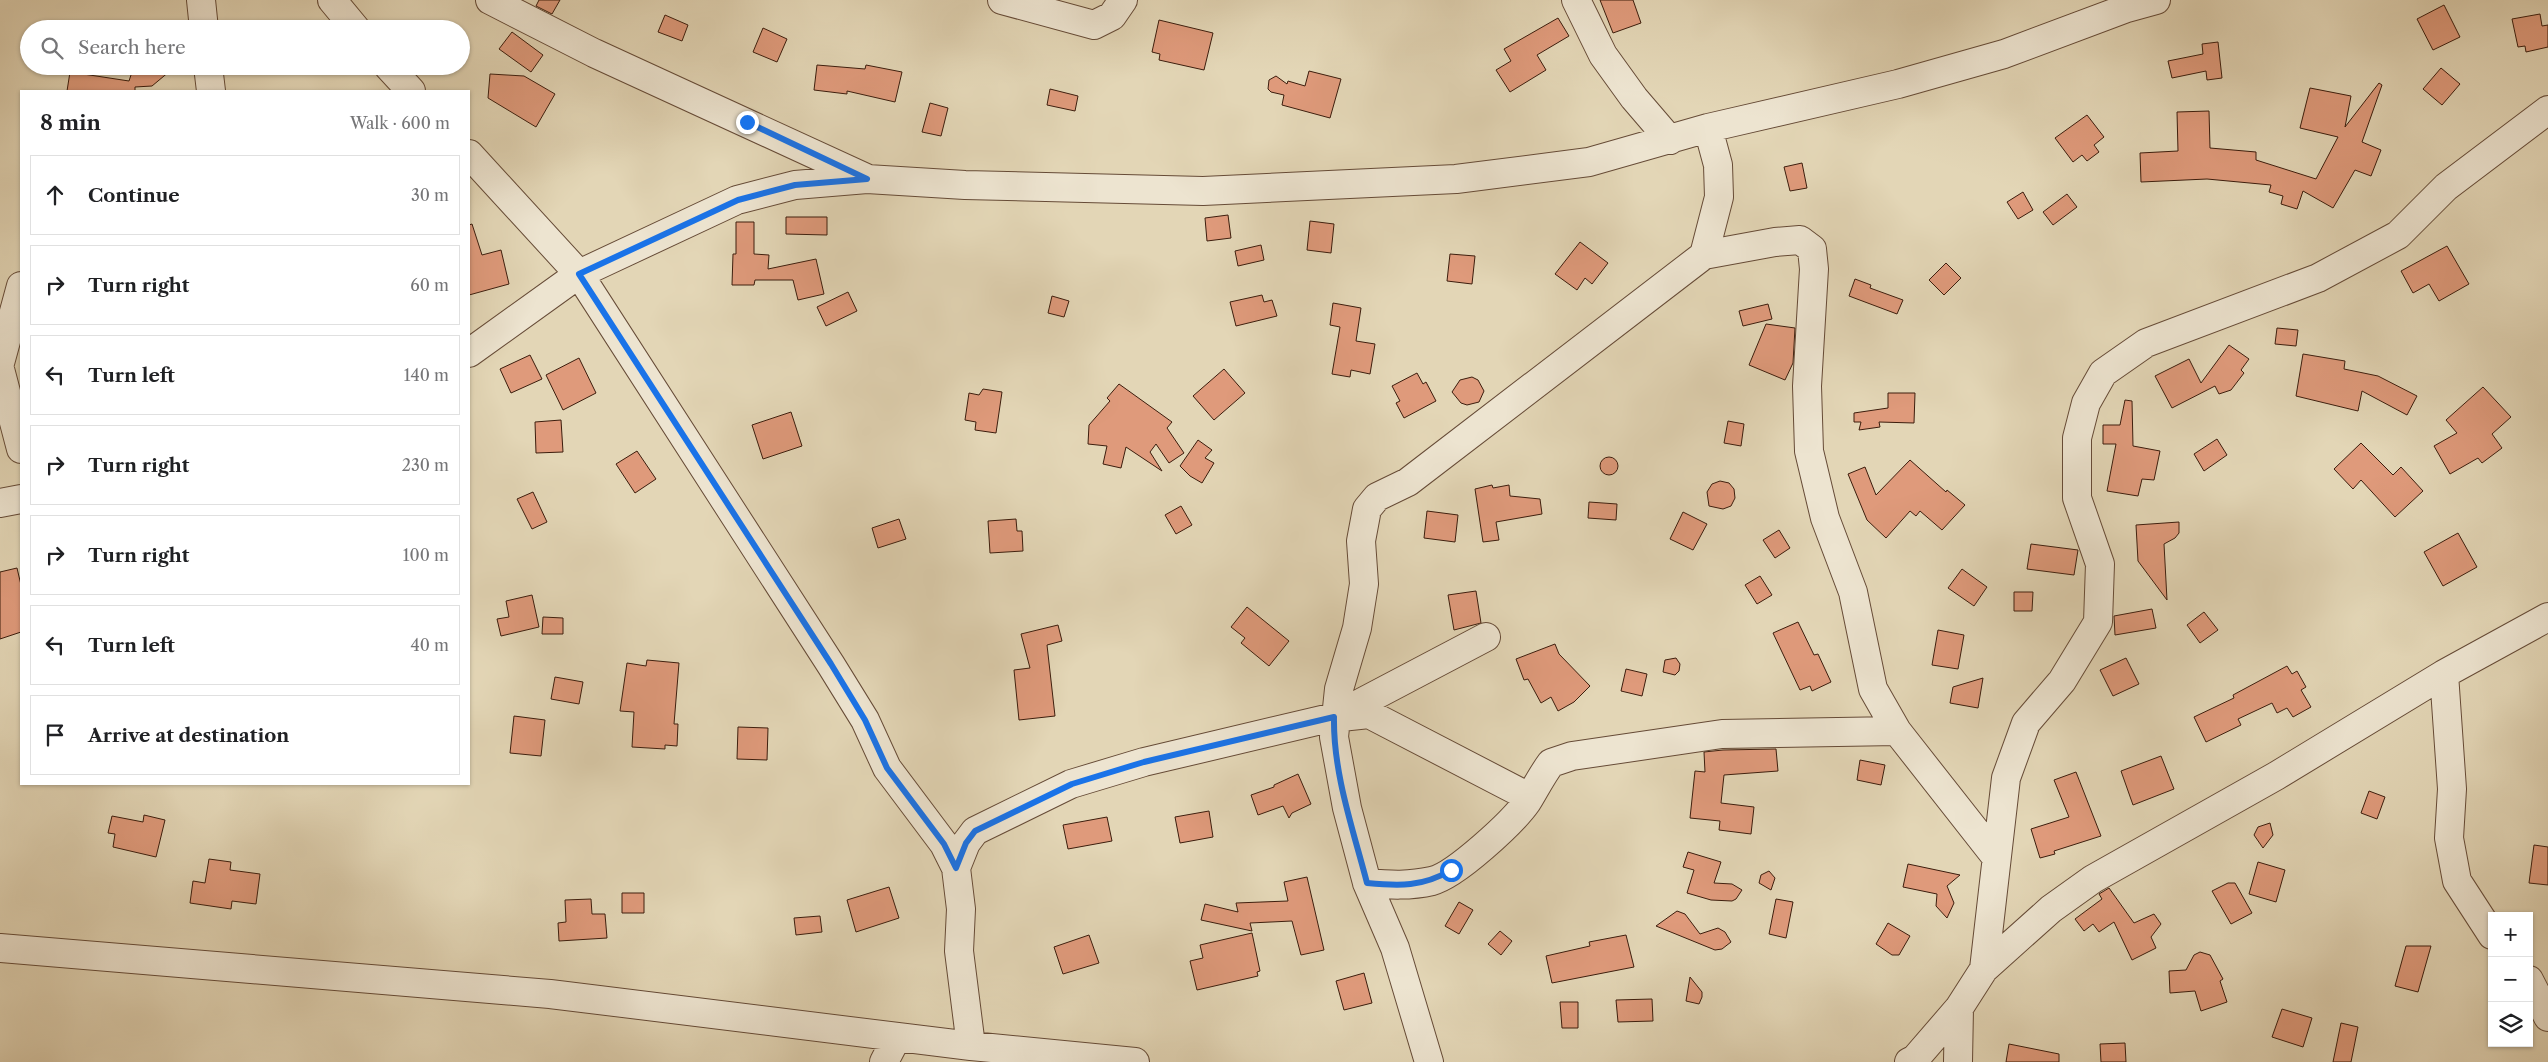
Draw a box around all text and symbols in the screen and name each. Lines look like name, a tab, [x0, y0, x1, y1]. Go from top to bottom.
search box	[20, 20, 470, 75]
icon: search	[38, 34, 66, 62]
text: Search here	[78, 36, 186, 59]
text: 8 min	[40, 110, 101, 135]
route end	[736, 111, 759, 134]
text: Walk · 600 m	[350, 113, 450, 133]
icon: ahead	[41, 181, 69, 209]
text: Continue	[88, 184, 180, 207]
text: 30 m	[411, 185, 449, 205]
icon: right	[41, 271, 69, 299]
text: Turn right	[88, 274, 189, 297]
text: 60 m	[410, 275, 449, 295]
icon: left	[41, 361, 69, 389]
text: Turn left	[88, 364, 175, 387]
text: 140 m	[404, 365, 449, 385]
icon: right	[41, 451, 69, 479]
text: Turn right	[88, 454, 189, 477]
text: 230 m	[402, 455, 449, 475]
icon: right	[41, 541, 69, 569]
text: Turn right	[88, 544, 189, 567]
text: 100 m	[403, 545, 449, 565]
icon: left	[41, 631, 69, 659]
text: Turn left	[88, 634, 175, 657]
text: 40 m	[410, 635, 449, 655]
icon: arrive	[41, 721, 69, 749]
text: Arrive at destination	[88, 724, 289, 747]
route start	[1440, 859, 1463, 882]
map controls	[2488, 912, 2533, 1047]
button: +	[2488, 912, 2533, 957]
button: −	[2488, 957, 2533, 1002]
button: layers	[2488, 1002, 2533, 1047]

